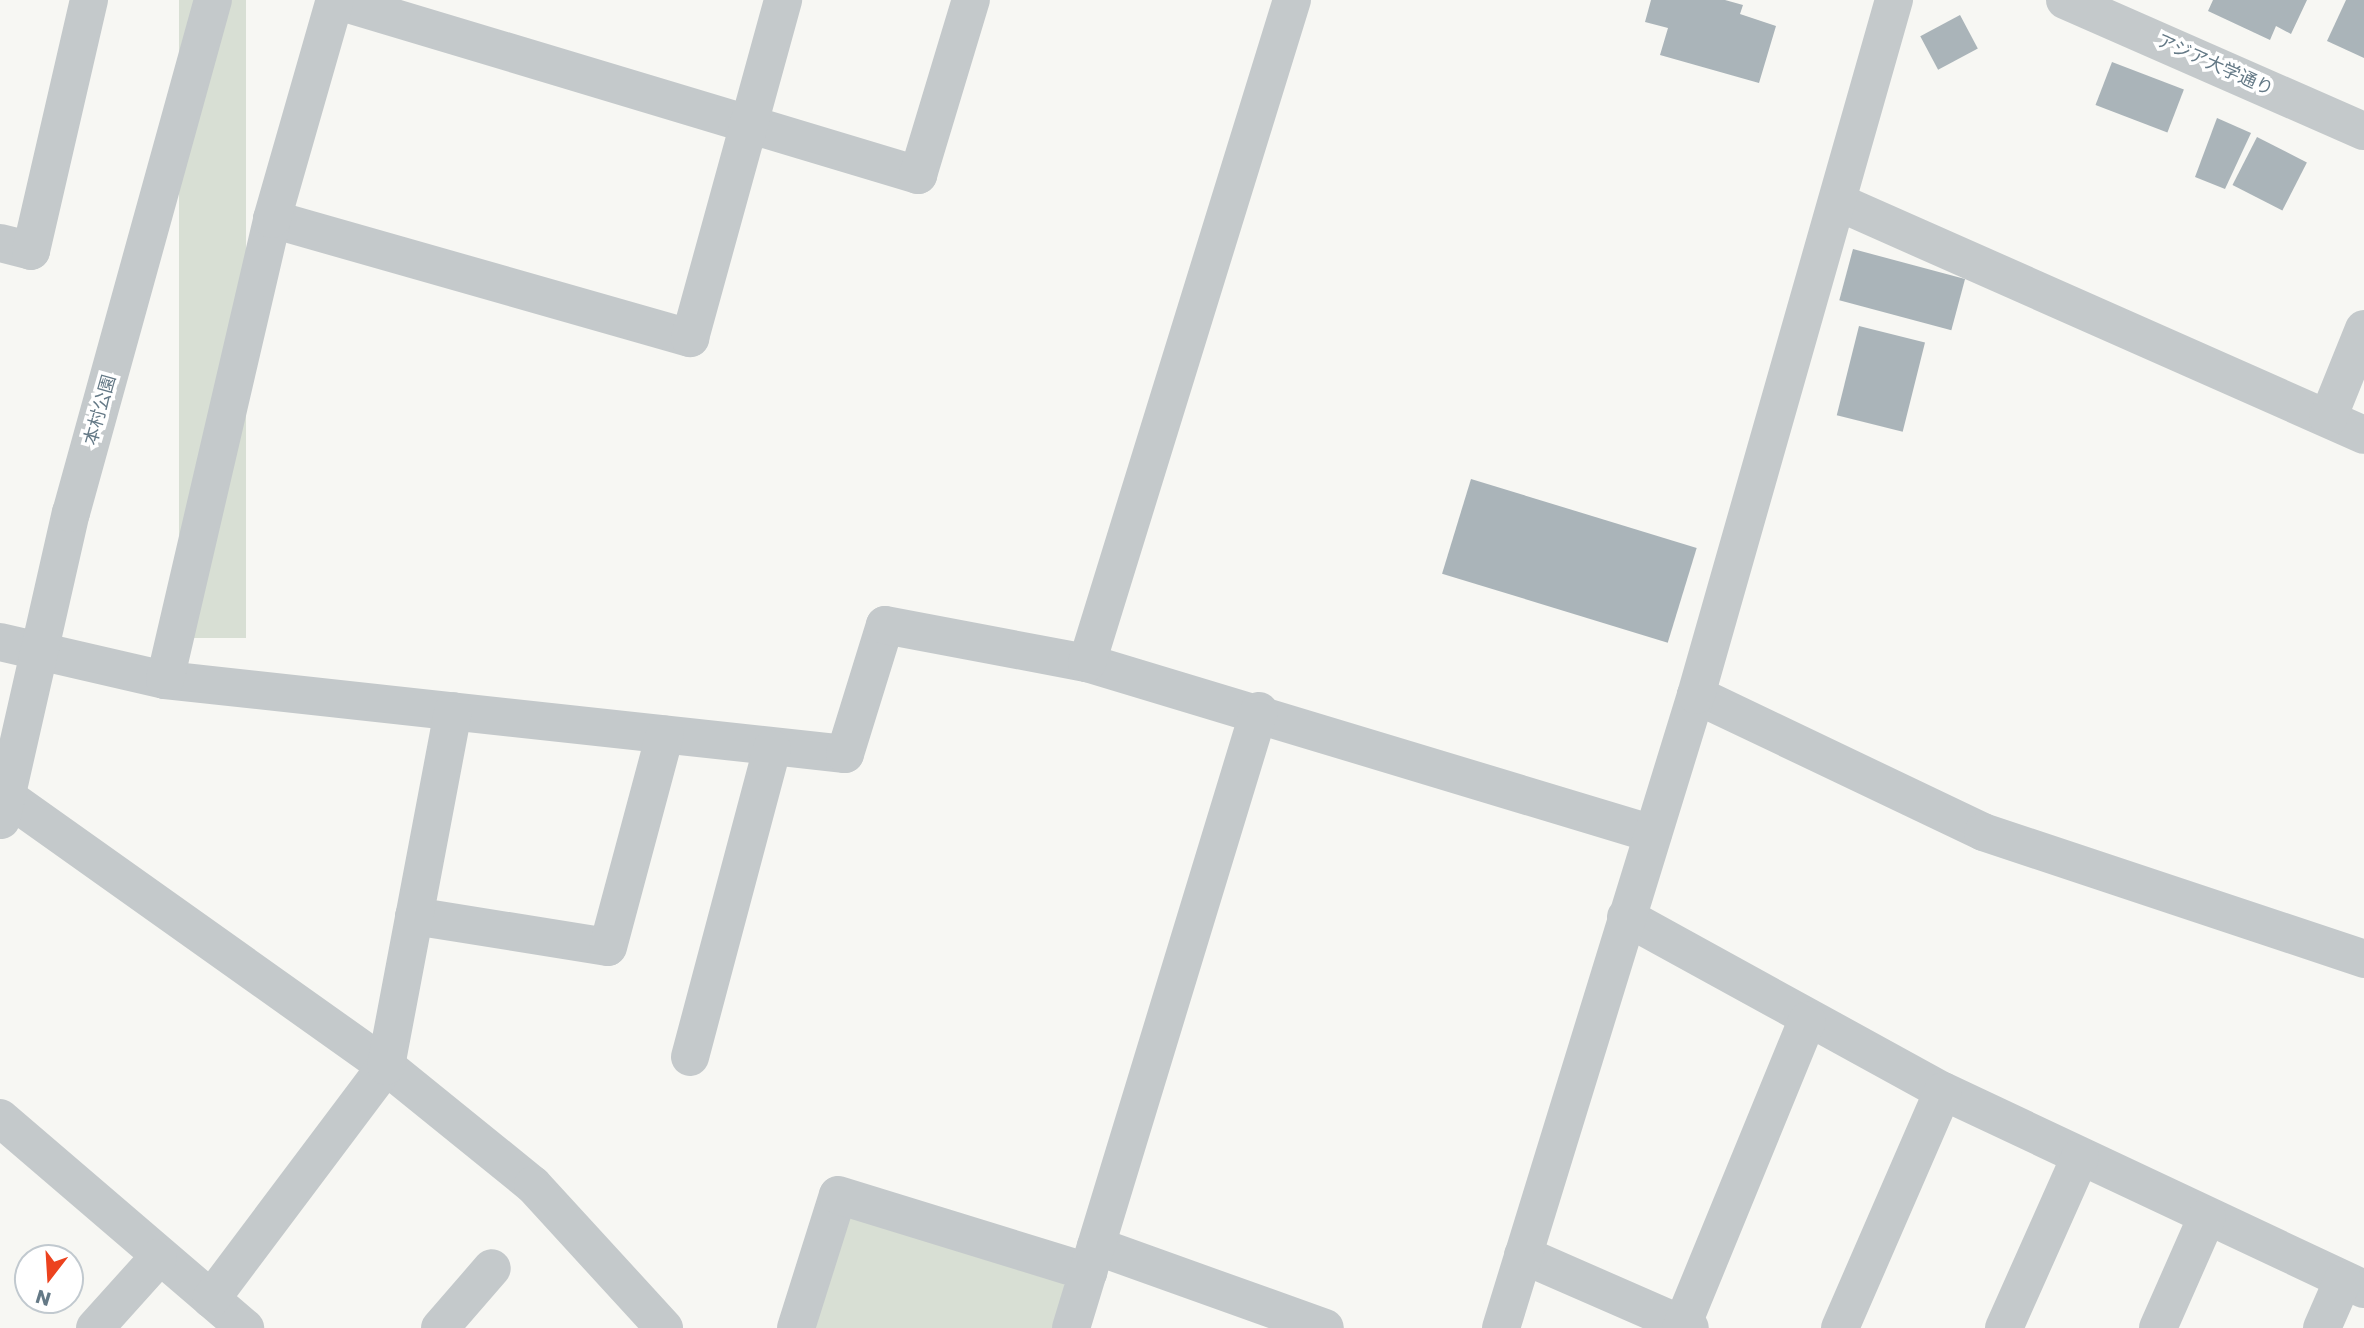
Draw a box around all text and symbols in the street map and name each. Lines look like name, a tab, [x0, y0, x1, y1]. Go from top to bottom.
street label: アジア大学通り	[2153, 30, 2277, 100]
street label: 本村公園	[80, 372, 120, 448]
north arrow	[14, 1244, 84, 1314]
text: N	[33, 1283, 54, 1313]

